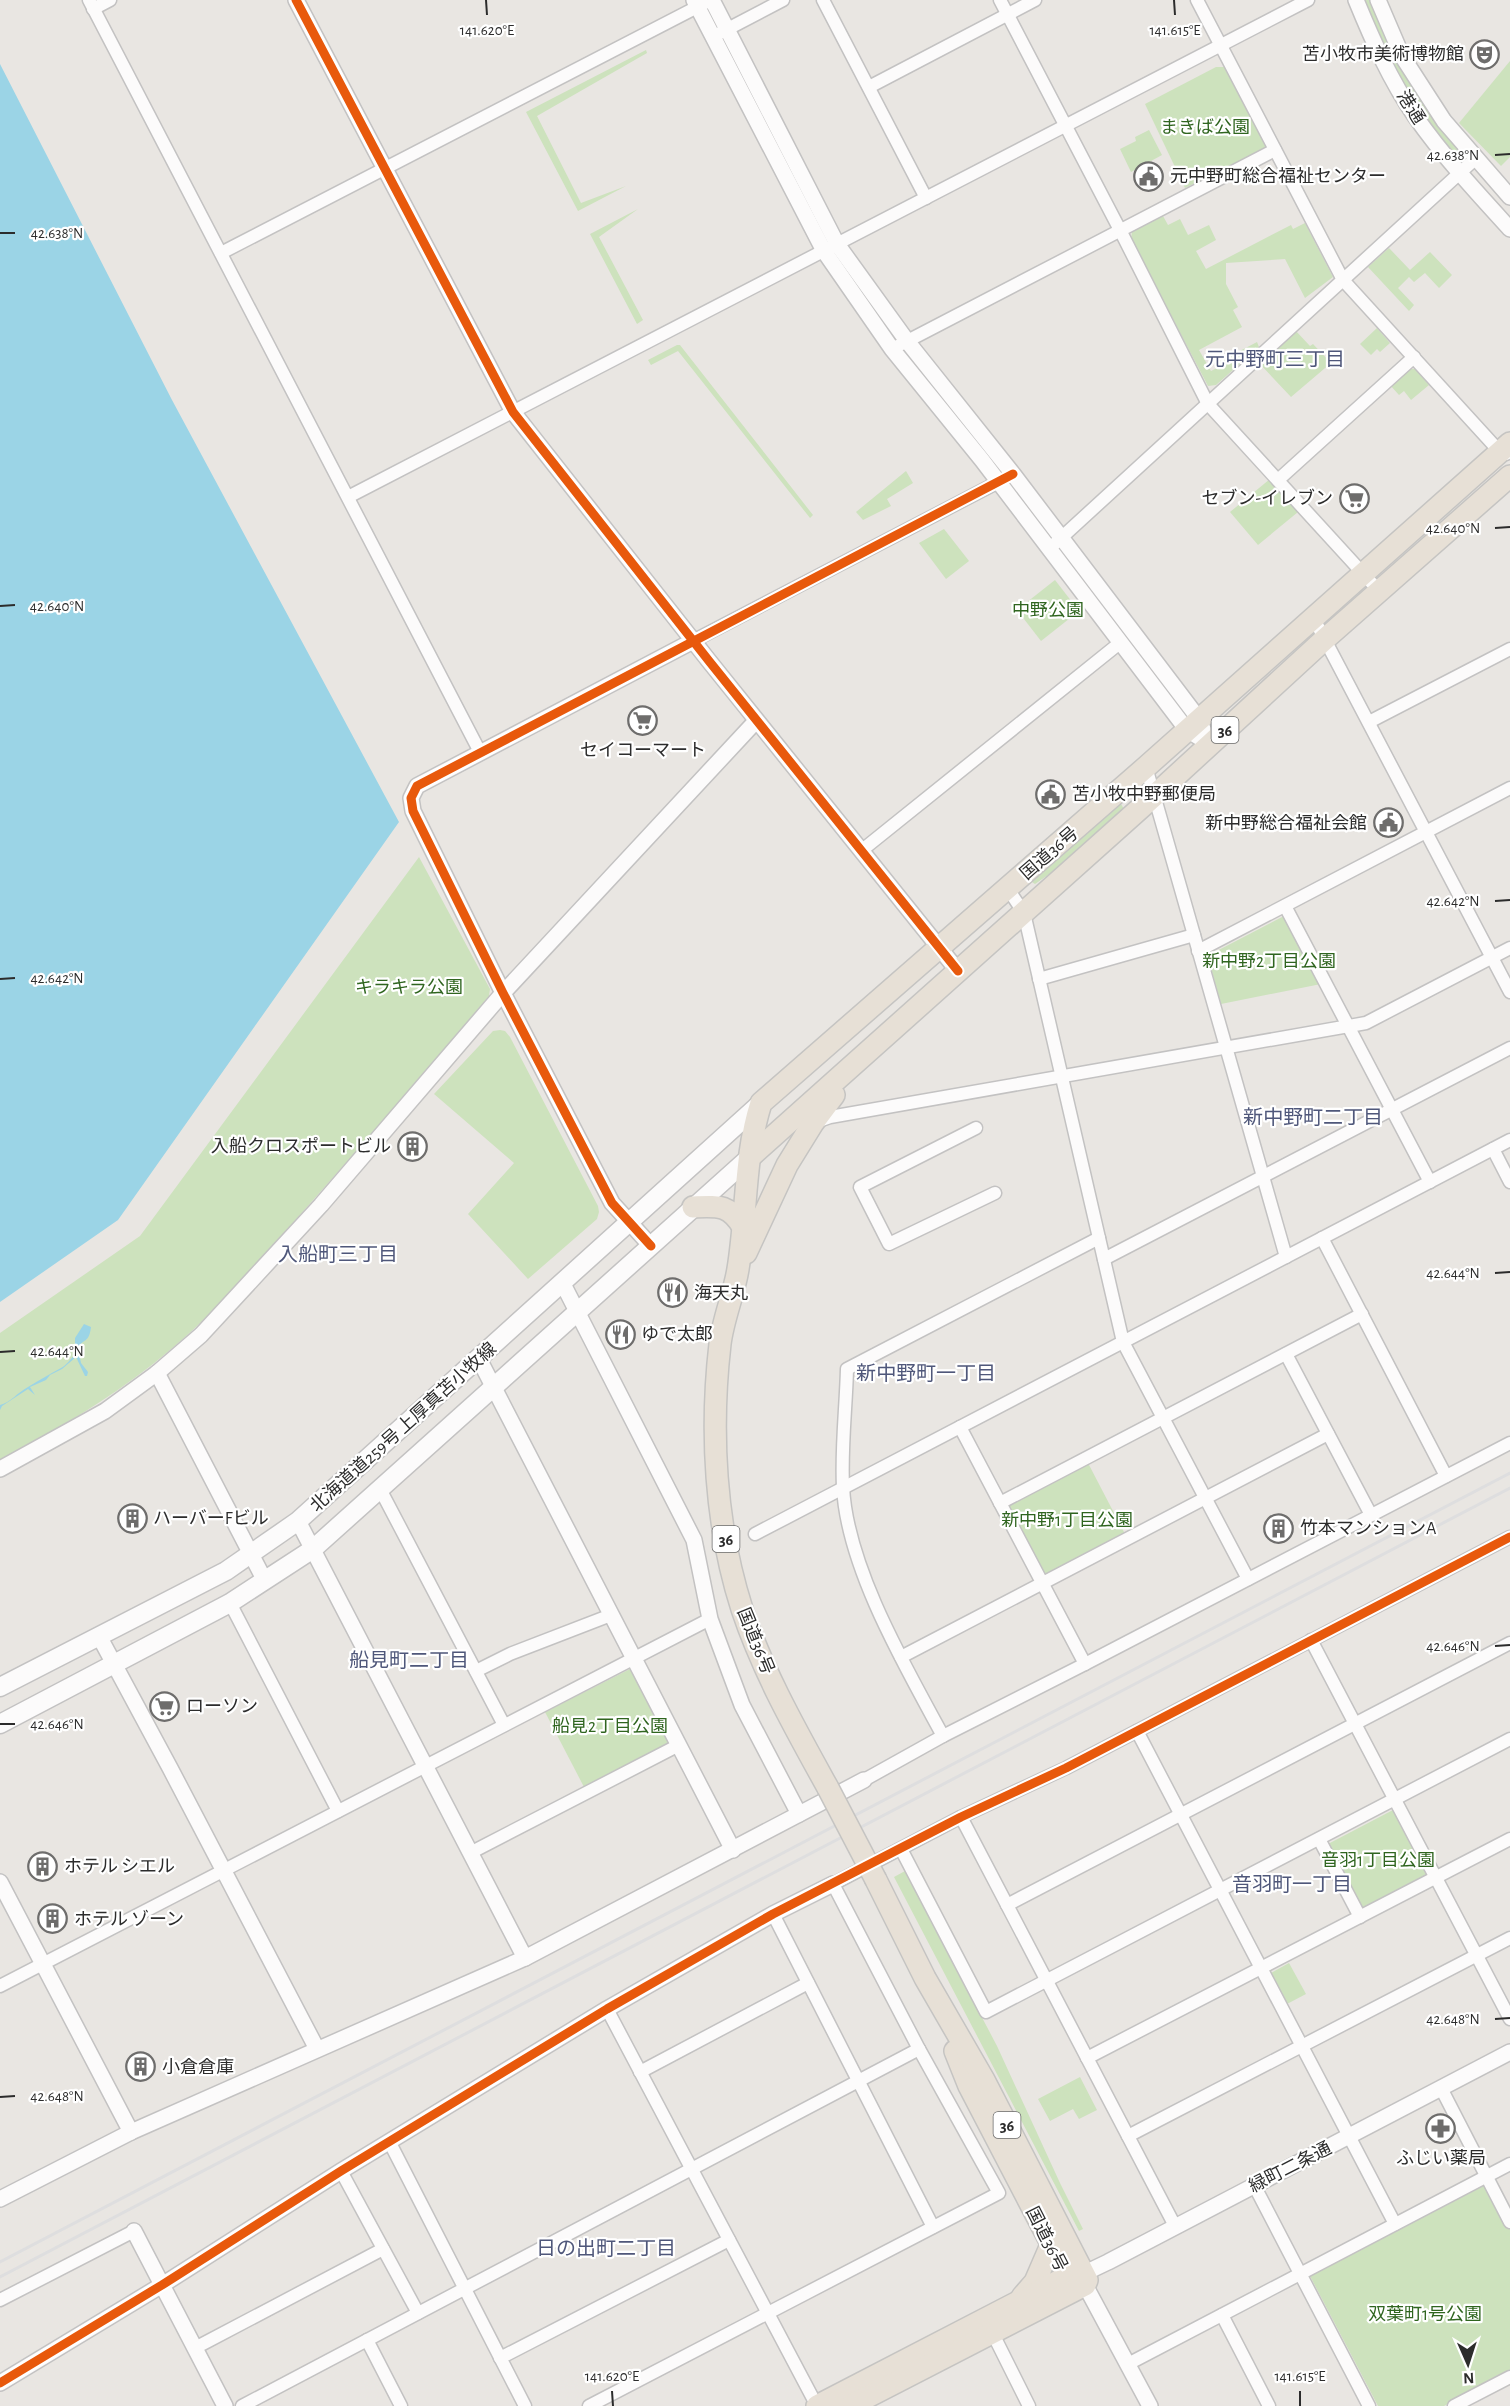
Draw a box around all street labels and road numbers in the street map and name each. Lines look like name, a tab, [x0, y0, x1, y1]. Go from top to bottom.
street label: 港通	[1393, 87, 1428, 128]
road number: 36	[1212, 717, 1238, 743]
street label: 国道36号	[1016, 823, 1082, 883]
street label: 北海道道259号 上厚真苫小牧線	[306, 1338, 500, 1516]
road number: 36	[712, 1526, 740, 1552]
street label: 国道36号	[734, 1605, 778, 1677]
road number: 36	[994, 2112, 1020, 2138]
street label: 緑町二条通	[1246, 2139, 1335, 2196]
street label: 国道36号	[1022, 2203, 1072, 2275]

